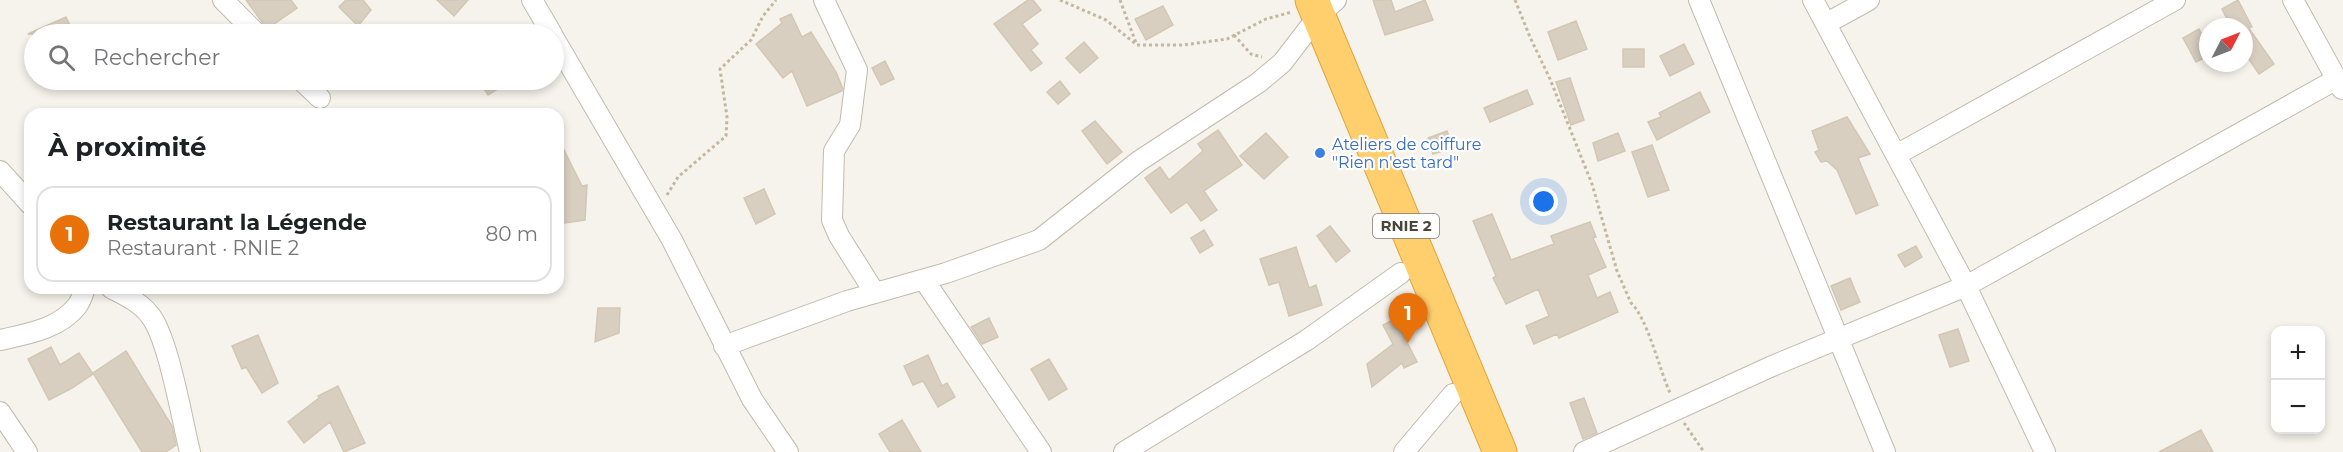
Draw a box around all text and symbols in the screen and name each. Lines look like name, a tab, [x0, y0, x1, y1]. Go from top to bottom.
north arrow	[2199, 18, 2253, 72]
search box	[24, 24, 564, 90]
icon: search	[45, 41, 78, 74]
text: Rechercher	[93, 44, 220, 71]
text: À proximité	[48, 131, 207, 163]
place label: Ateliers de coiffure "Rien n'est tard"	[1332, 135, 1481, 172]
marker: Ateliers de coiffure "Rien n'est tard"	[1313, 146, 1327, 160]
your location	[1529, 187, 1558, 216]
text: Restaurant la Légende	[107, 209, 367, 236]
road number: RNIE 2	[1373, 214, 1439, 238]
text: 1	[66, 222, 73, 246]
text: 80 m	[486, 222, 538, 246]
text: Restaurant · RNIE 2	[107, 236, 299, 260]
pin: 1	[1388, 294, 1428, 343]
map controls	[2271, 326, 2325, 434]
button: +	[2271, 326, 2325, 380]
button: −	[2271, 380, 2325, 434]

